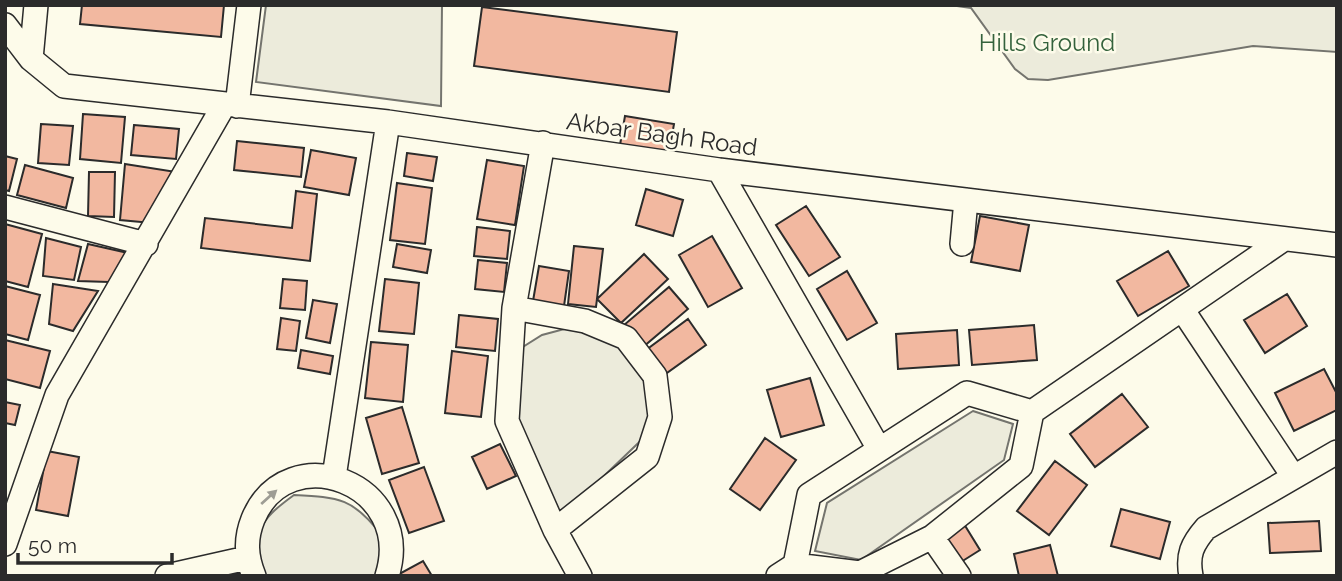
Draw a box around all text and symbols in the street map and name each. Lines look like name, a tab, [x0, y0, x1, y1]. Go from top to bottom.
park label: Hills Ground	[979, 28, 1115, 57]
street label: Akbar Bagh Road	[565, 106, 759, 162]
one-way arrow	[261, 490, 278, 505]
scale bar	[18, 522, 172, 566]
text: 50 m	[28, 533, 77, 558]

